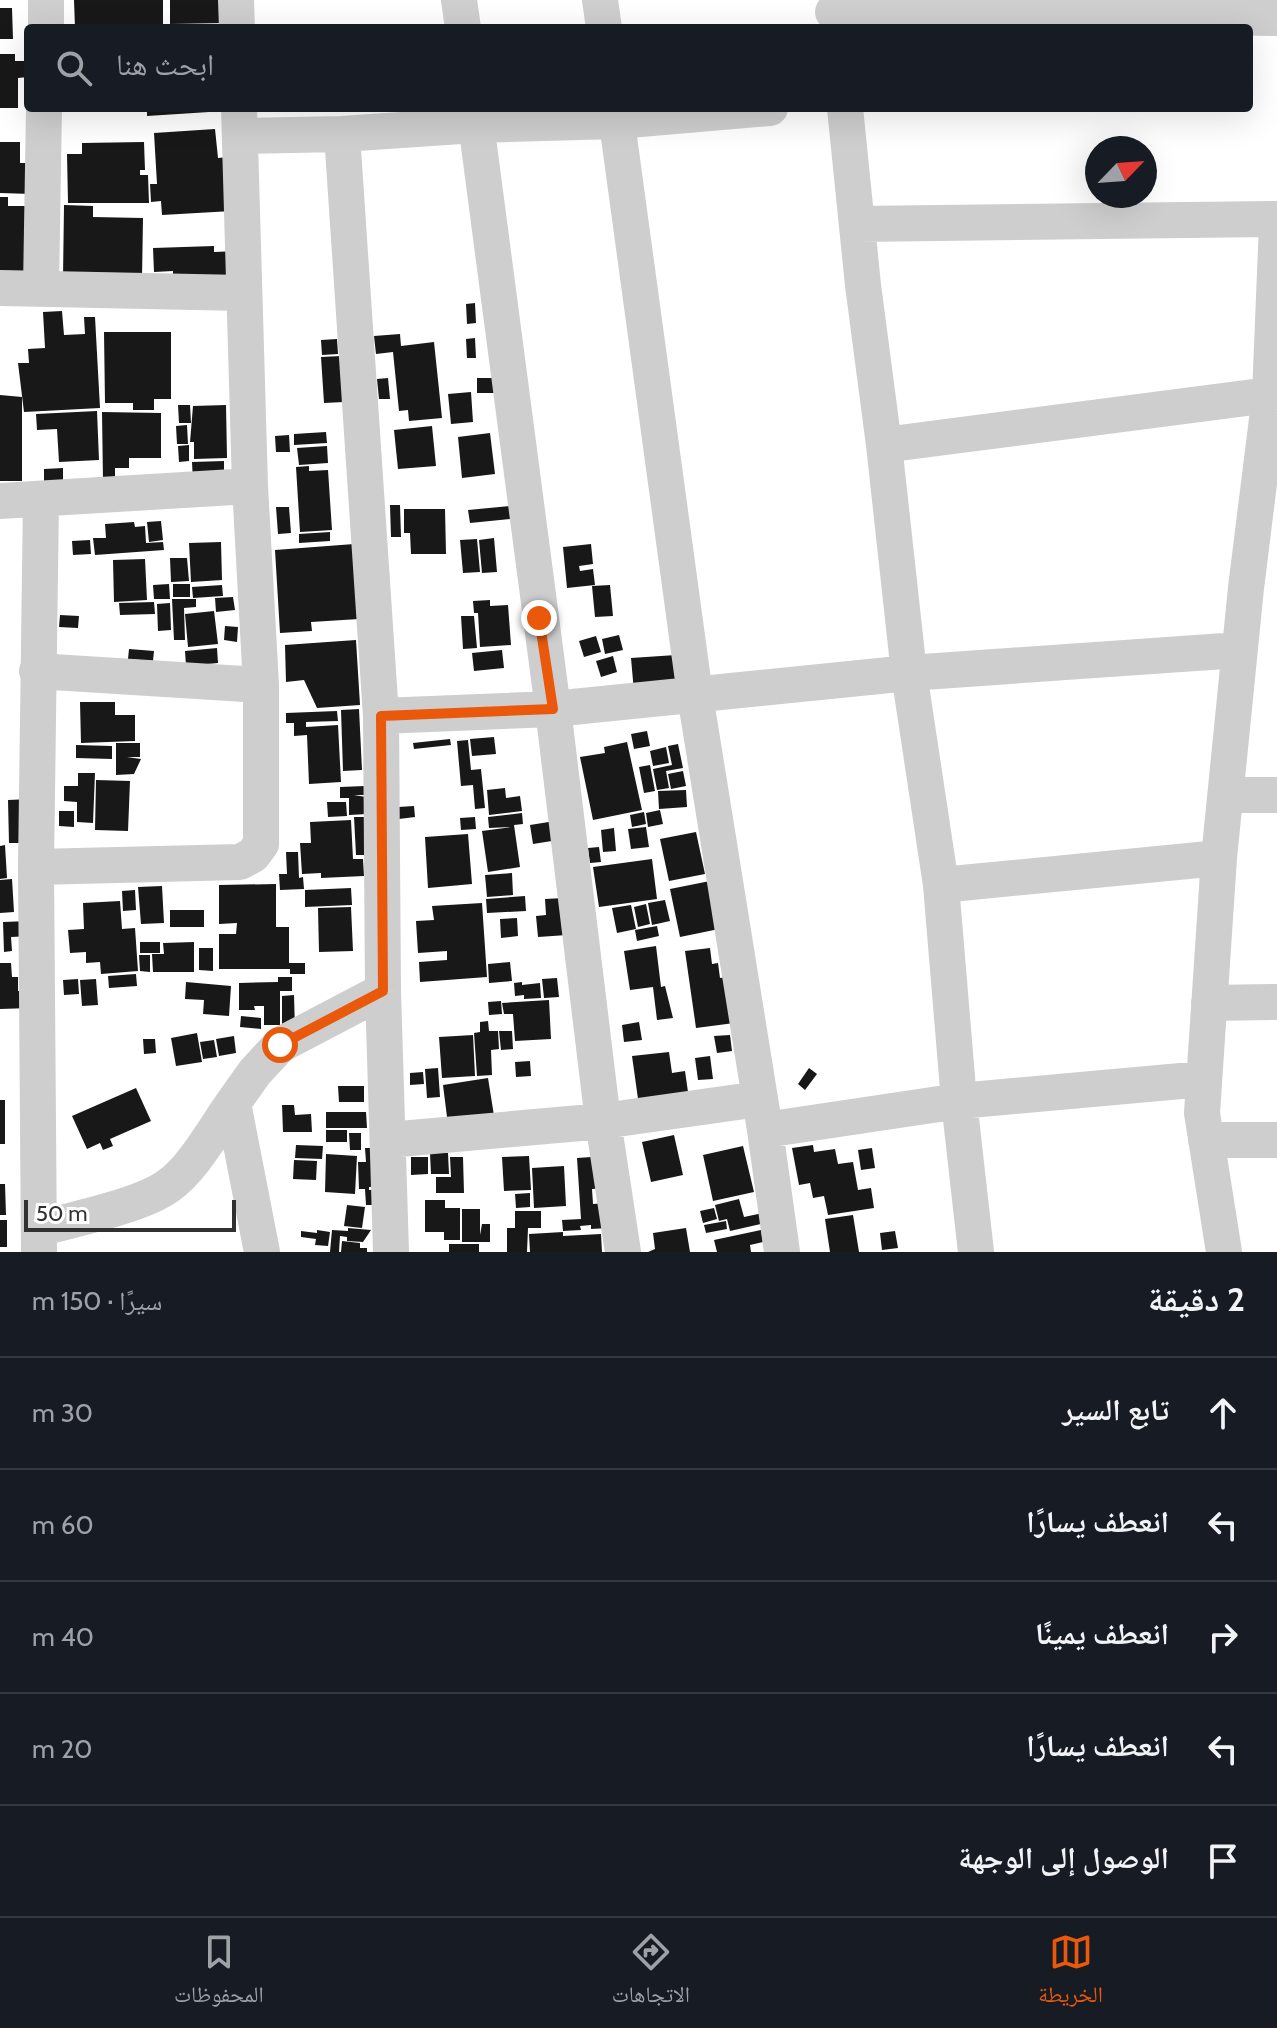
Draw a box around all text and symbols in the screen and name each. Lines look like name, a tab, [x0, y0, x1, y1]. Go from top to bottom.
search box	[24, 24, 1253, 112]
icon: search	[52, 46, 96, 90]
text: ابحث هنا	[116, 46, 214, 83]
north arrow	[1085, 136, 1157, 208]
route end	[521, 600, 557, 636]
route start	[262, 1027, 298, 1063]
scale bar	[24, 1196, 236, 1232]
text: 50 m	[36, 1200, 88, 1227]
text: 2 دقيقة	[1148, 1278, 1245, 1320]
text: سيرًا · 150 m	[32, 1285, 162, 1317]
text: تابع السير	[1062, 1391, 1169, 1428]
icon: ahead	[1201, 1391, 1245, 1435]
text: 30 m	[32, 1397, 93, 1429]
text: انعطف يسارًا	[1026, 1503, 1169, 1540]
icon: left	[1201, 1503, 1245, 1547]
text: 60 m	[32, 1509, 94, 1541]
text: انعطف يمينًا	[1035, 1615, 1169, 1652]
icon: right	[1201, 1615, 1245, 1659]
text: 40 m	[32, 1621, 94, 1653]
text: انعطف يسارًا	[1026, 1727, 1169, 1764]
icon: left	[1201, 1727, 1245, 1771]
text: 20 m	[32, 1733, 92, 1765]
text: الوصول إلى الوجهة	[958, 1839, 1169, 1876]
icon: arrive	[1201, 1839, 1245, 1883]
tab: المحفوظات	[174, 1930, 264, 2016]
tab: الاتجاهات	[612, 1930, 690, 2016]
tab: الخريطة	[1038, 1930, 1103, 2016]

